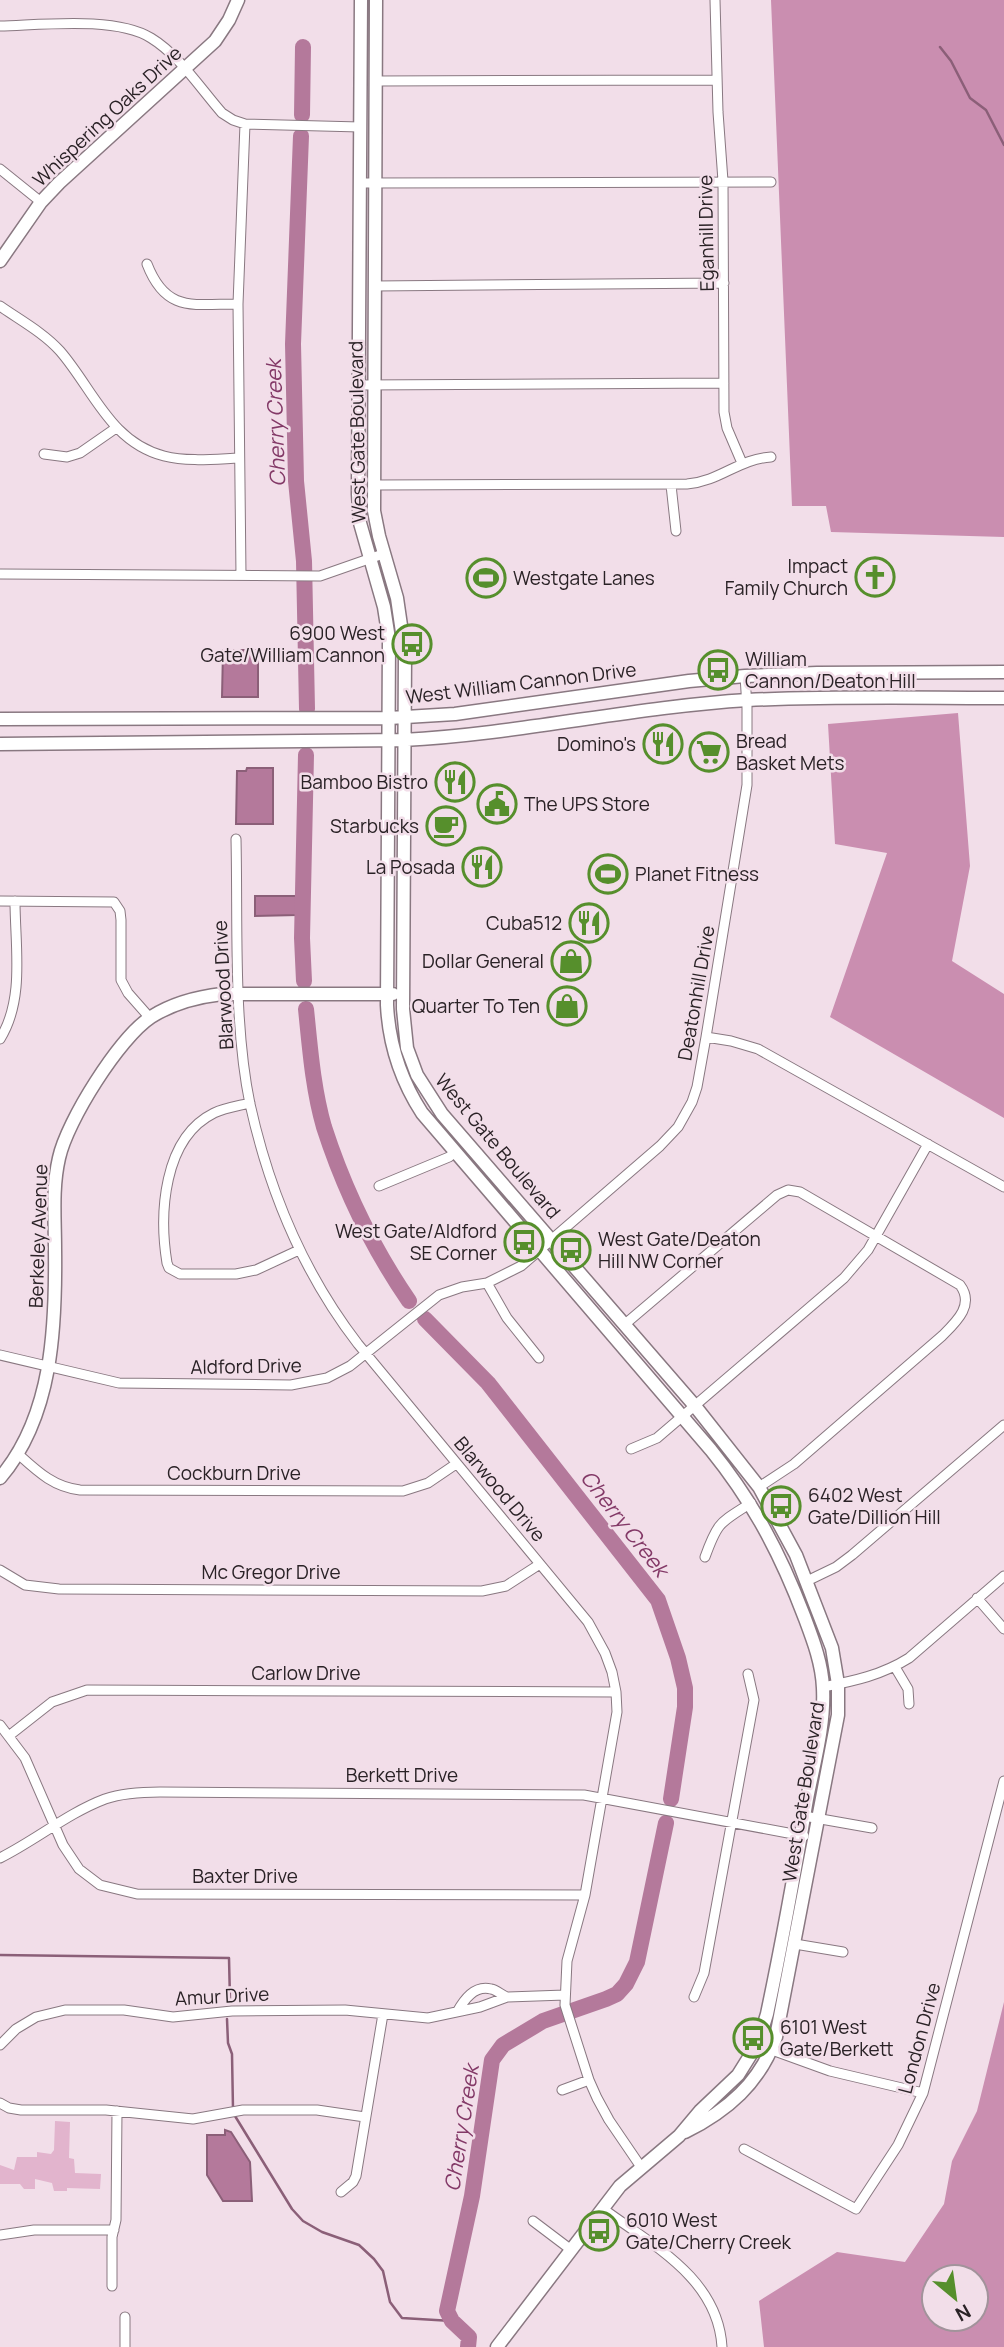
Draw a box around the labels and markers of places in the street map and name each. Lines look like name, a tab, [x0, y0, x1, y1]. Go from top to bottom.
place label: Impact Family Church	[725, 553, 848, 601]
church icon: Impact Family Church	[854, 556, 896, 598]
sports icon: Westgate Lanes	[465, 557, 507, 599]
place label: Westgate Lanes	[513, 565, 655, 591]
place label: 6900 West Gate/William Cannon	[201, 620, 385, 668]
bus stop icon: 6900 West Gate/William Cannon	[391, 623, 433, 665]
place label: William Cannon/Deaton Hill	[745, 646, 916, 694]
bus stop icon: William Cannon/Deaton Hill	[697, 649, 739, 691]
restaurant icon: Domino's	[642, 723, 684, 765]
place label: Bread Basket Mets	[736, 728, 845, 776]
place label: Domino's	[557, 731, 636, 757]
supermarket icon: Bread Basket Mets	[688, 731, 730, 773]
restaurant icon: Bamboo Bistro	[434, 761, 476, 803]
place label: Bamboo Bistro	[301, 769, 428, 795]
public building icon: The UPS Store	[476, 783, 518, 825]
place label: The UPS Store	[524, 791, 650, 817]
cafe icon: Starbucks	[425, 805, 467, 847]
place label: Starbucks	[330, 813, 419, 839]
restaurant icon: La Posada	[461, 846, 503, 888]
sports icon: Planet Fitness	[587, 853, 629, 895]
place label: La Posada	[366, 854, 455, 880]
place label: Planet Fitness	[635, 861, 759, 887]
restaurant icon: Cuba512	[568, 902, 610, 944]
place label: Cuba512	[486, 910, 562, 936]
shop icon: Dollar General	[550, 940, 592, 982]
place label: Dollar General	[422, 948, 544, 974]
shop icon: Quarter To Ten	[546, 985, 588, 1027]
place label: Quarter To Ten	[412, 993, 540, 1019]
place label: West Gate/Aldford SE Corner	[335, 1218, 497, 1266]
bus stop icon: West Gate/Aldford SE Corner	[503, 1221, 545, 1263]
place label: West Gate/Deaton Hill NW Corner	[598, 1226, 761, 1274]
bus stop icon: West Gate/Deaton Hill NW Corner	[550, 1229, 592, 1271]
place label: 6402 West Gate/Dillion Hill	[808, 1482, 941, 1530]
bus stop icon: 6402 West Gate/Dillion Hill	[760, 1485, 802, 1527]
place label: 6101 West Gate/Berkett	[780, 2014, 894, 2062]
bus stop icon: 6101 West Gate/Berkett	[732, 2017, 774, 2059]
place label: 6010 West Gate/Cherry Creek	[626, 2207, 791, 2255]
bus stop icon: 6010 West Gate/Cherry Creek	[578, 2210, 620, 2252]

